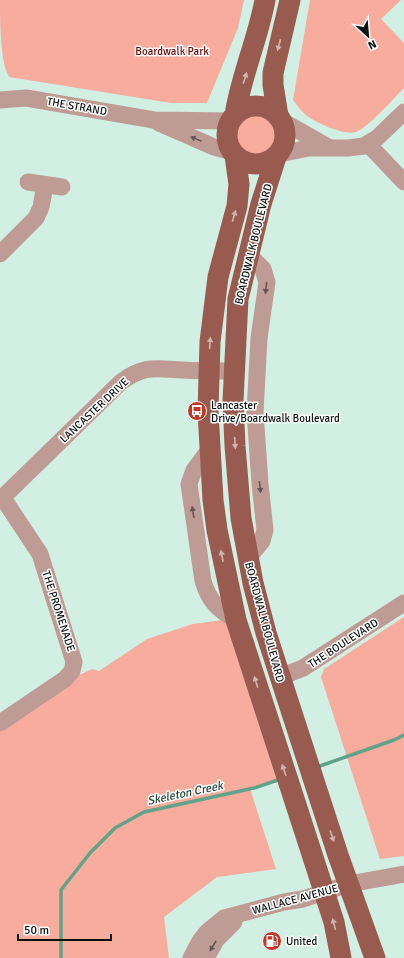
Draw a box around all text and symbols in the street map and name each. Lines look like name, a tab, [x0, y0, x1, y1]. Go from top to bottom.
north arrow	[348, 16, 388, 56]
text: N	[366, 37, 378, 52]
one-way arrow	[276, 39, 282, 51]
park label: Boardwalk Park	[135, 45, 209, 58]
one-way arrow	[242, 72, 248, 84]
street label: THE STRAND	[46, 95, 108, 118]
one-way arrow	[190, 136, 202, 142]
street label: BOARDWALK BOULEVARD	[232, 182, 275, 306]
one-way arrow	[231, 210, 237, 222]
one-way arrow	[262, 281, 269, 294]
one-way arrow	[206, 337, 213, 349]
street label: LANCASTER DRIVE	[57, 375, 131, 446]
place label: Lancaster Drive/Boardwalk Boulevard	[211, 399, 340, 425]
bus stop icon: Lancaster Drive/Boardwalk Boulevard	[186, 400, 208, 422]
one-way arrow	[231, 437, 238, 449]
one-way arrow	[257, 481, 263, 493]
one-way arrow	[189, 506, 195, 518]
one-way arrow	[219, 550, 225, 563]
street label: BOARDWALK BOULEVARD	[242, 561, 287, 684]
street label: THE PROMENADE	[39, 569, 78, 653]
street label: THE BOULEVARD	[306, 616, 381, 671]
one-way arrow	[252, 676, 258, 688]
one-way arrow	[281, 763, 287, 775]
water label: Skeleton Creek	[146, 778, 225, 809]
one-way arrow	[329, 830, 335, 842]
street label: WALLACE AVENUE	[251, 882, 340, 917]
scale bar	[18, 916, 111, 942]
one-way arrow	[331, 918, 337, 930]
text: 50 m	[24, 923, 49, 938]
fuel station icon: United	[261, 930, 283, 952]
place label: United	[286, 935, 318, 948]
one-way arrow	[209, 940, 216, 952]

